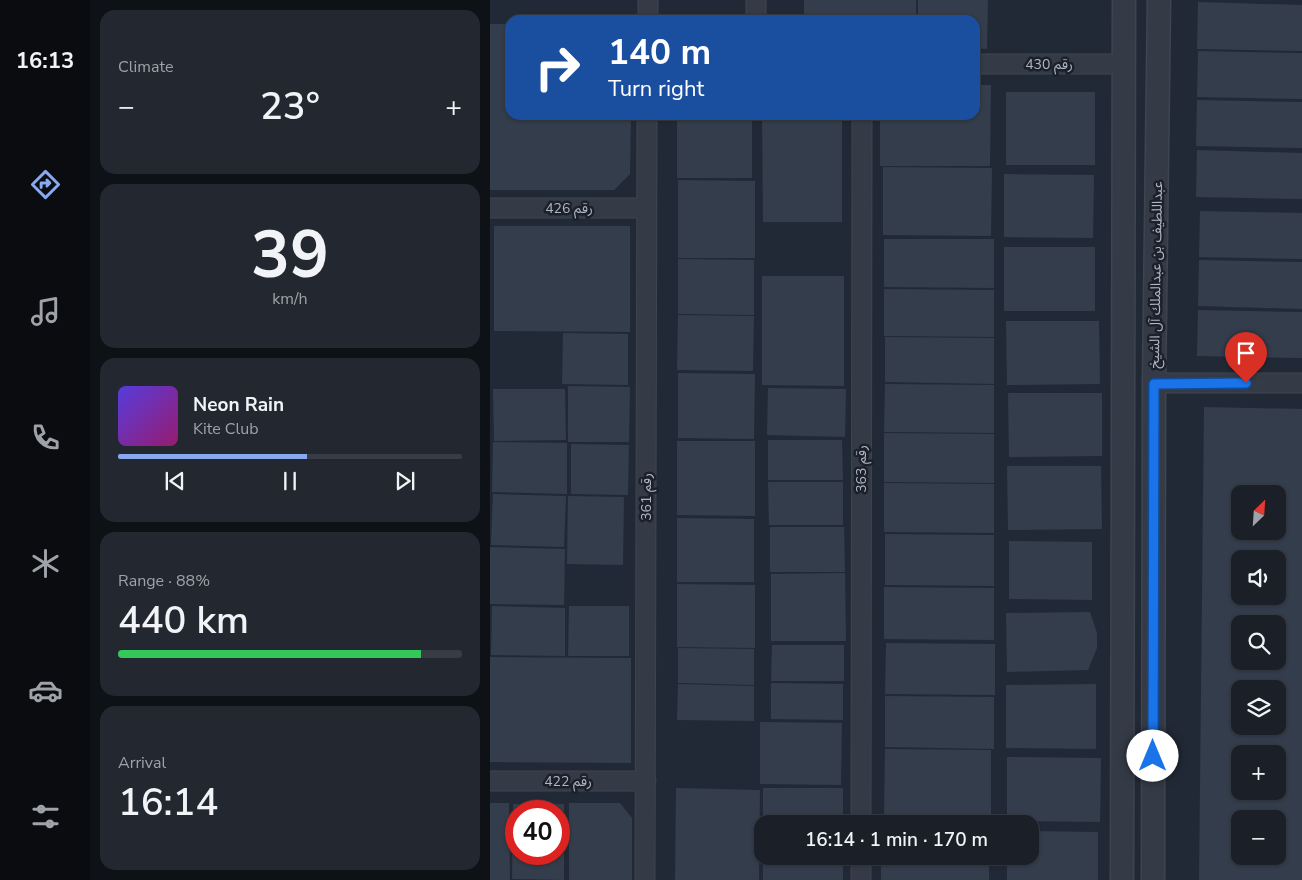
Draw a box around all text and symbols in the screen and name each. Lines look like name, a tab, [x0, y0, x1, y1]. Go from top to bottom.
text: 140 m	[608, 29, 711, 76]
icon: right	[525, 35, 590, 100]
text: 16:13	[16, 46, 74, 76]
street label: رقم 430	[1025, 55, 1073, 75]
text: Climate	[118, 56, 173, 78]
text: Turn right	[608, 74, 704, 104]
text: 23°	[260, 81, 320, 132]
text: −	[118, 88, 135, 126]
text: +	[445, 88, 462, 126]
icon: directions	[28, 167, 63, 202]
street label: عبداللطيف بن عبدالملك آل الشيخ	[1145, 181, 1168, 369]
street label: رقم 426	[545, 199, 593, 219]
text: 39	[251, 211, 329, 300]
text: km/h	[272, 288, 308, 310]
icon: music	[28, 294, 63, 329]
pin	[1225, 332, 1267, 383]
icon: arrive	[1232, 339, 1260, 367]
text: Neon Rain	[193, 392, 284, 418]
text: Kite Club	[193, 418, 259, 440]
icon: phone	[28, 420, 63, 455]
street label: رقم 363	[852, 445, 872, 493]
icon: previous	[161, 467, 189, 495]
icon: pause	[276, 467, 304, 495]
icon: next	[391, 467, 419, 495]
street label: رقم 361	[637, 473, 657, 521]
north arrow	[1231, 485, 1286, 540]
map controls	[1231, 485, 1286, 865]
icon: climate	[28, 546, 63, 581]
button: sound	[1231, 550, 1286, 605]
text: Range · 88%	[118, 570, 210, 592]
text: 440 km	[118, 595, 249, 646]
button: search	[1231, 615, 1286, 670]
icon: car	[28, 673, 63, 708]
button: layers	[1231, 680, 1286, 735]
position arrow	[1126, 729, 1178, 781]
button: +	[1231, 745, 1286, 800]
text: Arrival	[118, 752, 166, 774]
street label: رقم 422	[544, 772, 592, 792]
text: 16:14	[118, 777, 218, 828]
icon: filters	[28, 799, 63, 834]
speed limit sign: 40	[505, 800, 570, 865]
button: −	[1231, 810, 1286, 865]
text: 16:14 · 1 min · 170 m	[805, 827, 988, 853]

